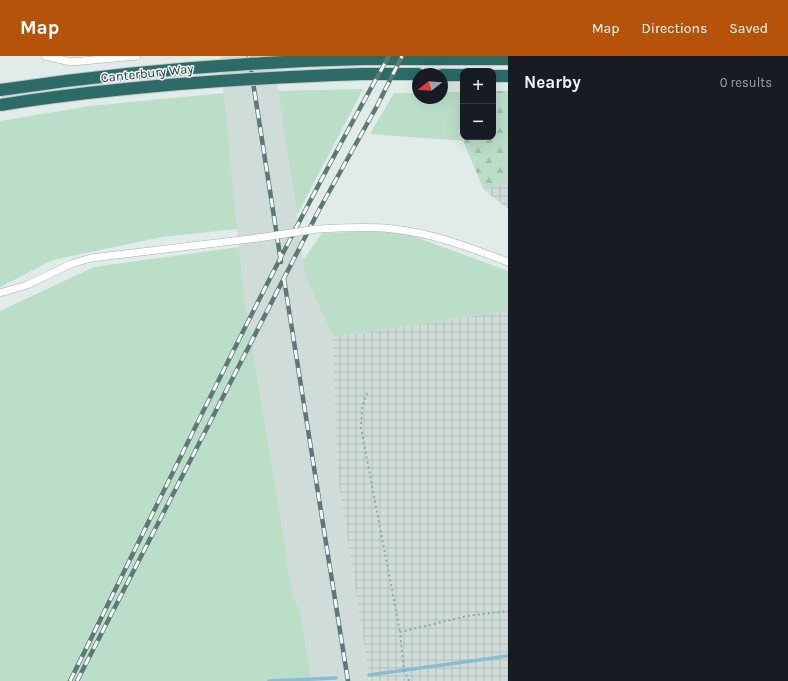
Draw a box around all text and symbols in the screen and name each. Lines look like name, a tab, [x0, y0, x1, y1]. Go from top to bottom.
text: Map	[20, 17, 59, 39]
text: Map	[592, 20, 620, 37]
text: Directions	[642, 20, 707, 37]
text: Saved	[729, 20, 768, 37]
street label: Canterbury Way	[100, 61, 194, 85]
north arrow	[412, 68, 448, 104]
map controls	[460, 68, 496, 140]
button: +	[460, 68, 496, 104]
text: Nearby	[524, 72, 581, 92]
text: 0 results	[720, 75, 772, 90]
button: −	[460, 104, 496, 140]

